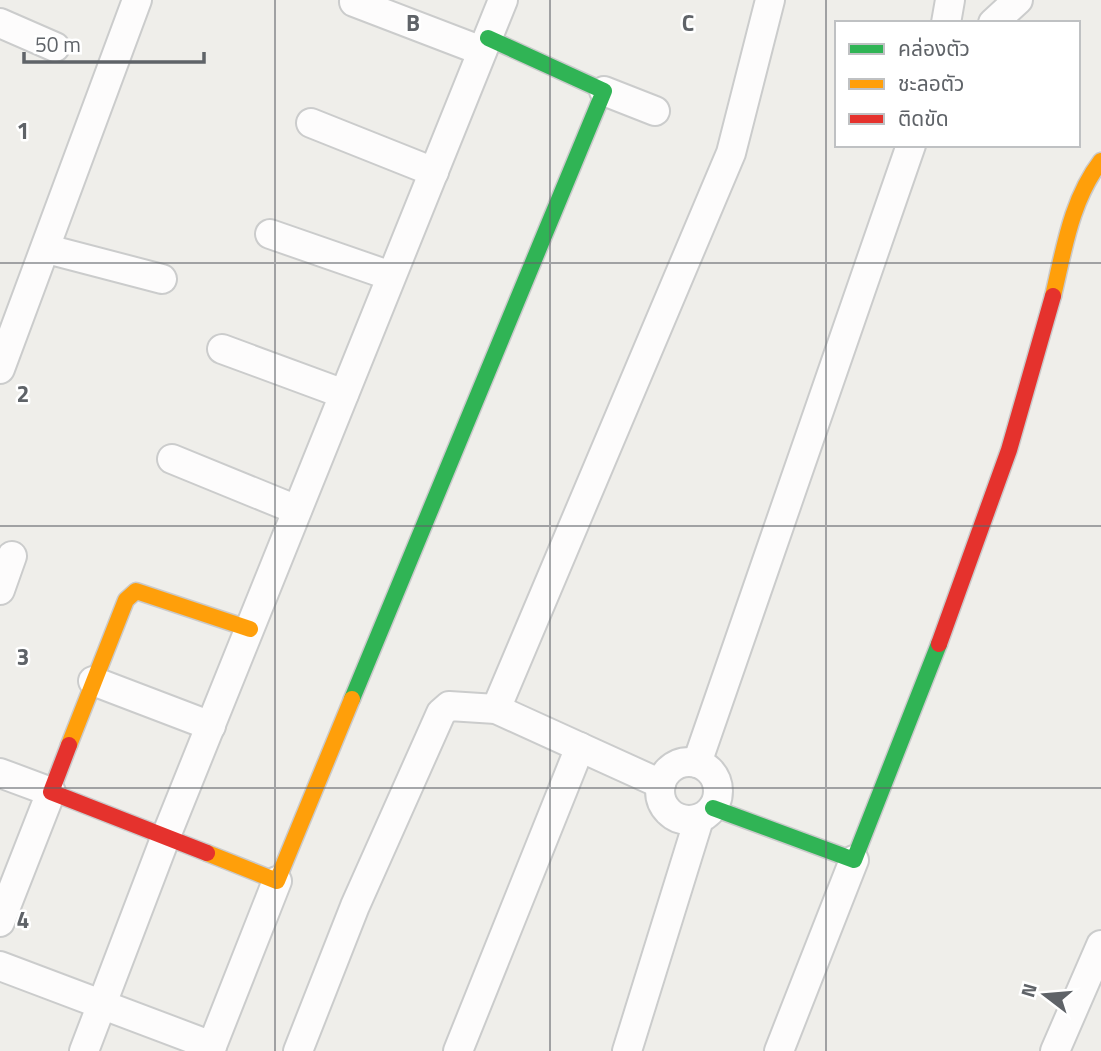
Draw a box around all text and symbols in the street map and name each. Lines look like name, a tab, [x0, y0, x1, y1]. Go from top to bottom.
text: B	[406, 5, 420, 40]
text: C	[682, 5, 694, 40]
scale bar	[24, 21, 205, 65]
legend	[835, 21, 1080, 147]
text: 50 m	[35, 28, 81, 60]
text: คล่องตัว	[898, 32, 970, 64]
text: ชะลอตัว	[898, 67, 964, 99]
text: ติดขัด	[898, 102, 949, 134]
text: 1	[17, 113, 29, 148]
text: 2	[17, 376, 29, 411]
text: 3	[17, 639, 29, 674]
text: 4	[17, 902, 29, 937]
north arrow	[1010, 960, 1080, 1030]
text: N	[1012, 980, 1044, 1001]

